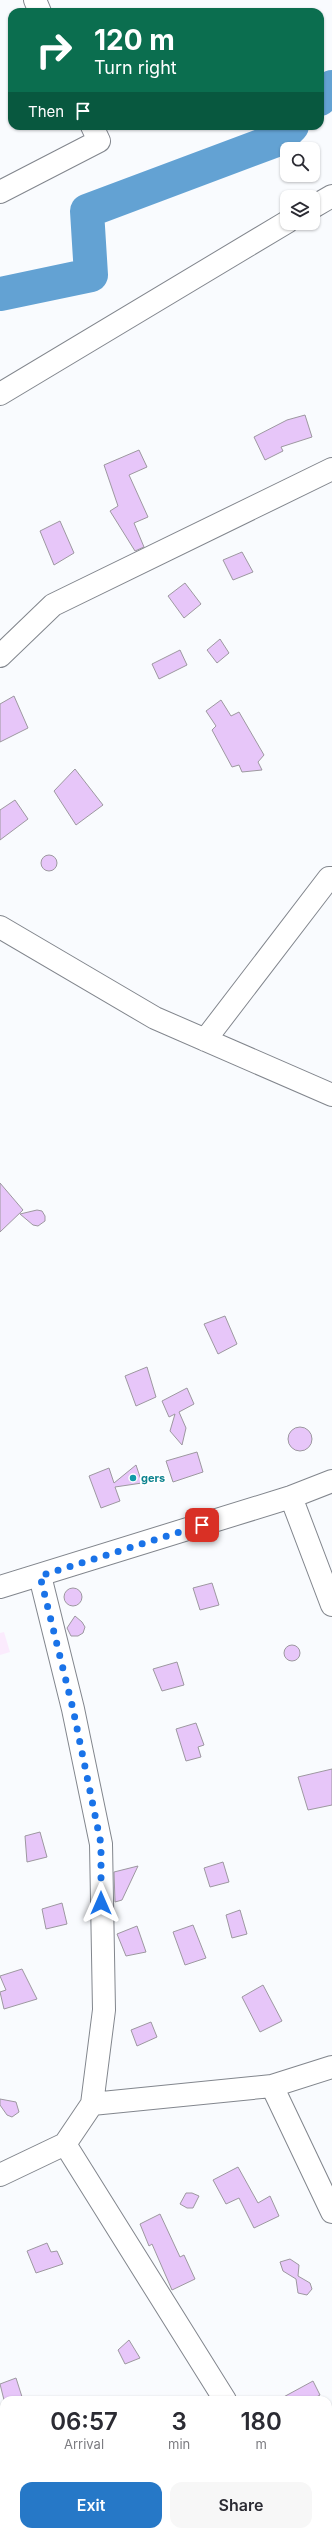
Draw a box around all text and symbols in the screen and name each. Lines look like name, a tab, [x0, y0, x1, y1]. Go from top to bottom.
text: 120 m	[94, 23, 175, 57]
icon: right	[28, 24, 80, 76]
text: Turn right	[94, 57, 177, 78]
icon: arrive	[72, 100, 94, 122]
text: Then	[28, 102, 64, 121]
map controls	[280, 142, 320, 230]
button: search	[280, 142, 320, 182]
button: layers	[280, 190, 320, 230]
place label: gers	[141, 1471, 165, 1485]
marker: gers	[128, 1473, 138, 1483]
pin	[185, 1508, 219, 1542]
icon: arrive	[191, 1514, 213, 1536]
position arrow	[80, 1882, 122, 1924]
text: 06:57	[50, 2407, 118, 2436]
text: 3	[172, 2407, 187, 2436]
text: 180	[240, 2407, 282, 2436]
text: Arrival	[64, 2436, 104, 2452]
text: min	[168, 2436, 190, 2452]
text: m	[255, 2436, 267, 2452]
button: Exit	[20, 2482, 162, 2528]
button: Share	[170, 2482, 312, 2528]

